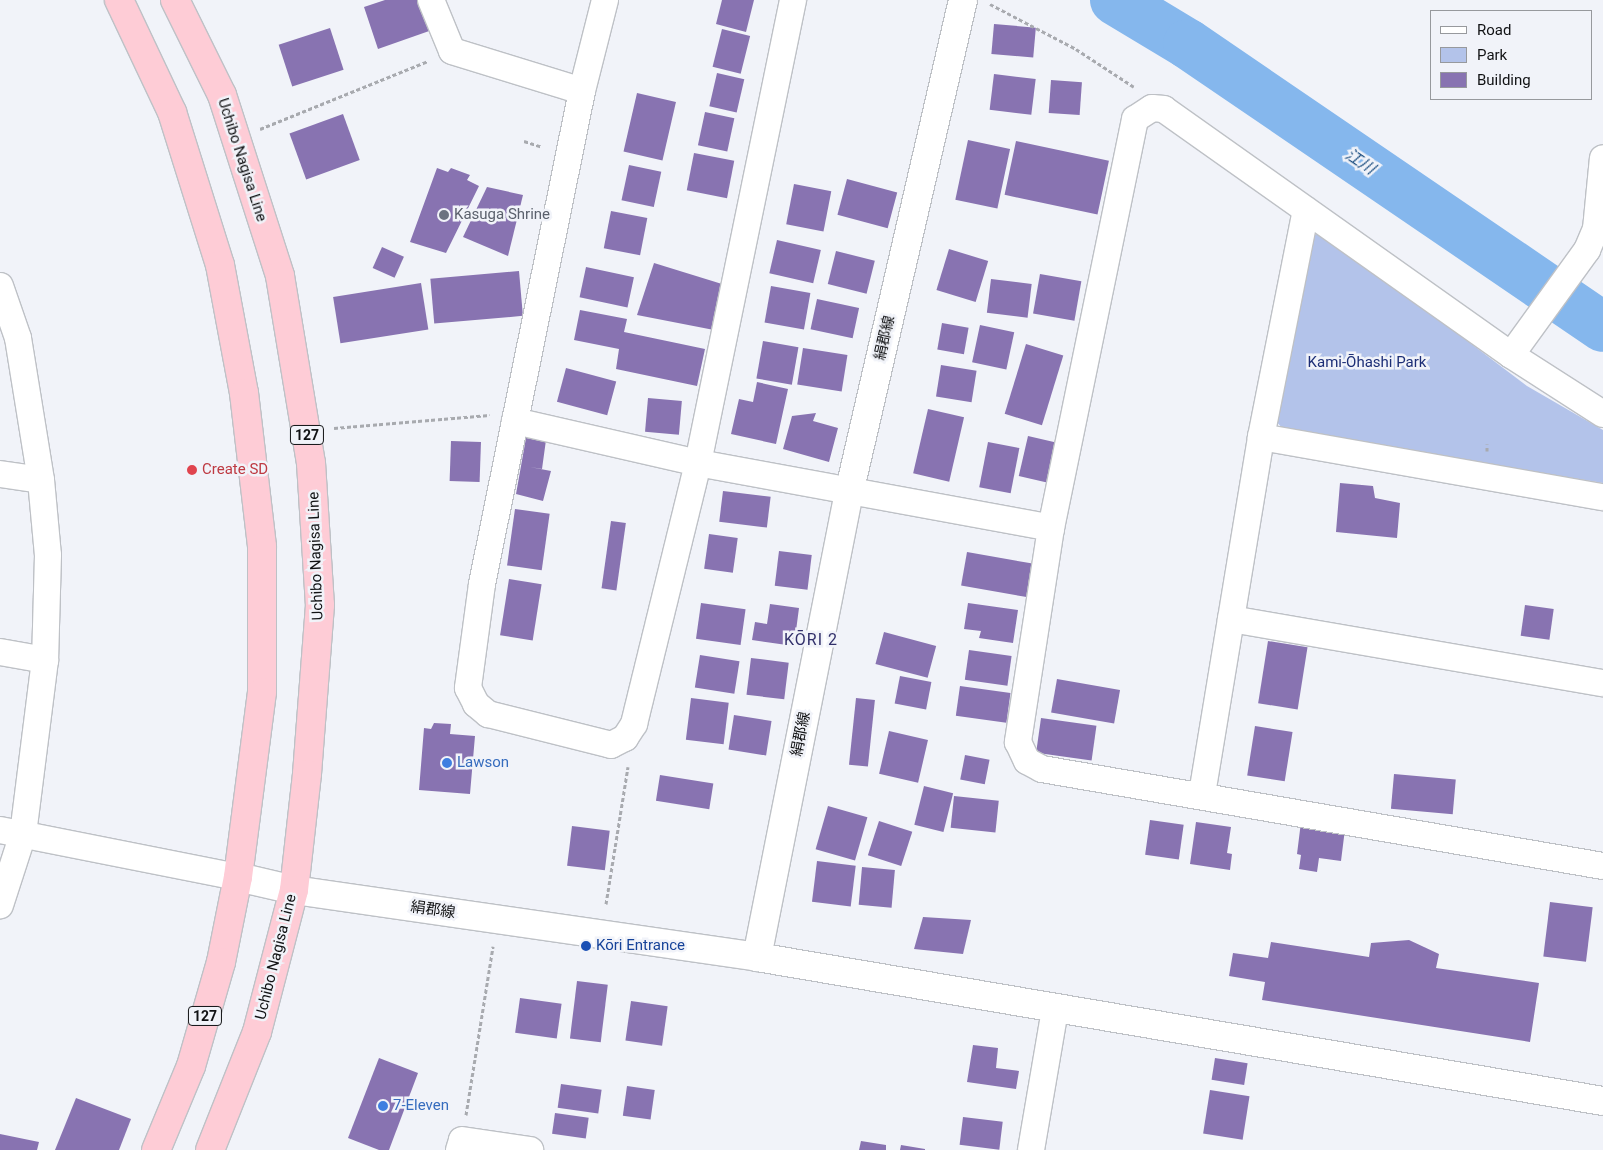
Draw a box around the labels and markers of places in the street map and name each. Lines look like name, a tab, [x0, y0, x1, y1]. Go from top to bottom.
place label: Kasuga Shrine	[454, 206, 550, 224]
marker: Kasuga Shrine	[438, 209, 450, 221]
place label: Create SD	[202, 461, 268, 479]
marker: Create SD	[186, 464, 198, 476]
place label: Lawson	[457, 754, 509, 772]
marker: Lawson	[441, 757, 453, 769]
place label: Kōri Entrance	[596, 937, 685, 955]
marker: Kōri Entrance	[580, 940, 592, 952]
place label: 7-Eleven	[393, 1097, 449, 1115]
marker: 7-Eleven	[377, 1100, 389, 1112]

